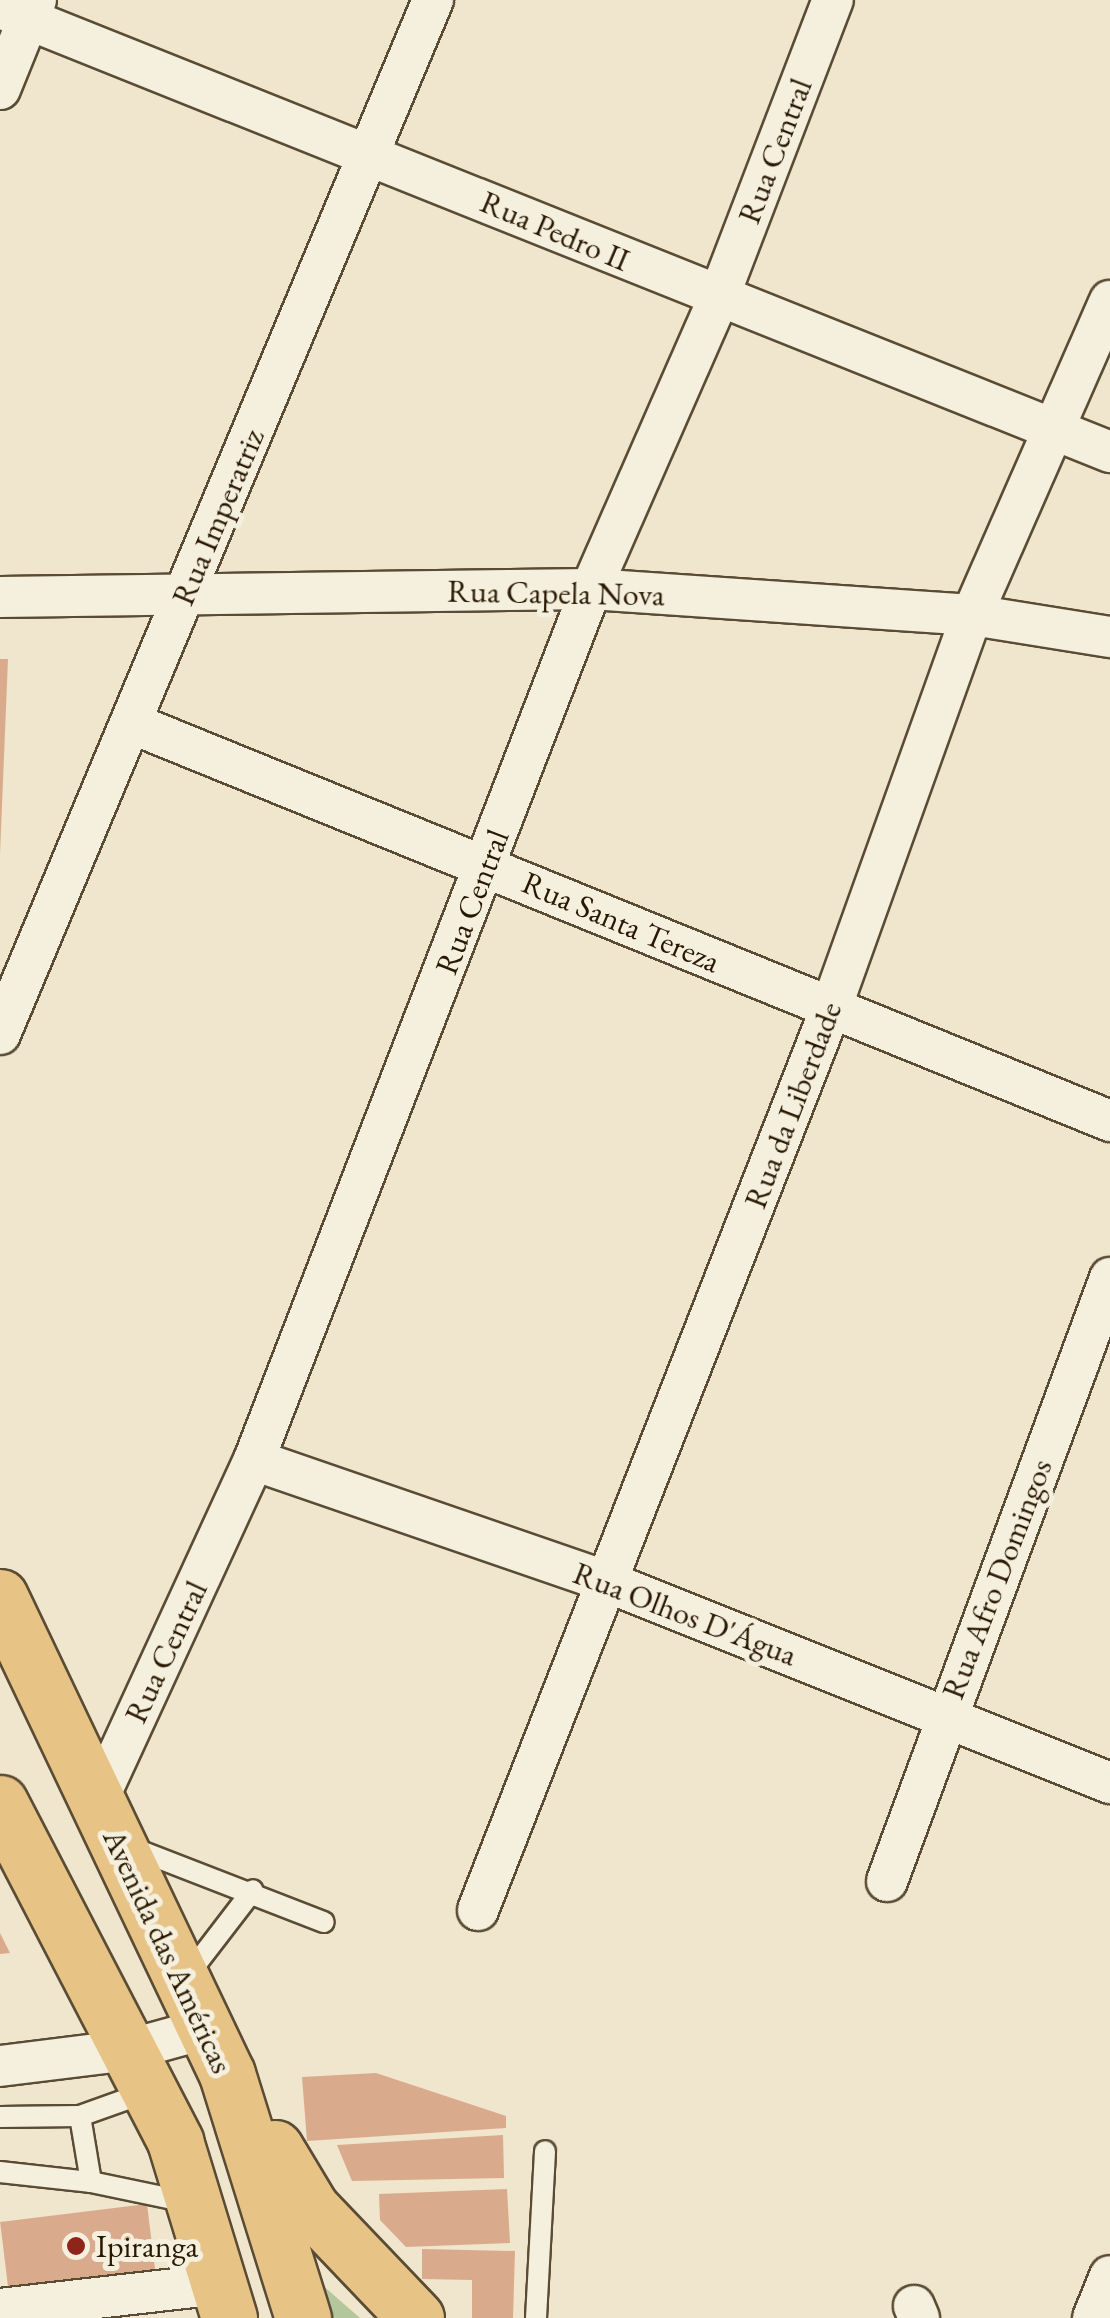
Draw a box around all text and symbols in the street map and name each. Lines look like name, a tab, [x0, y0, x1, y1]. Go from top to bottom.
street label: Rua Central	[730, 73, 820, 229]
street label: Rua Pedro II	[475, 182, 635, 280]
street label: Rua Imperatriz	[164, 423, 272, 611]
street label: Rua Capela Nova	[447, 572, 665, 614]
street label: Rua Central	[427, 824, 517, 980]
street label: Rua Santa Tereza	[516, 863, 726, 981]
street label: Rua da Liberdade	[736, 996, 850, 1214]
street label: Rua Afro Domingos	[934, 1454, 1060, 1704]
street label: Rua Olhos D'Água	[568, 1554, 802, 1674]
street label: Rua Central	[116, 1575, 216, 1729]
street label: Avenida das Américas	[95, 1823, 241, 2079]
place label: Ipiranga	[96, 2227, 198, 2265]
marker: Ipiranga	[65, 2235, 87, 2257]

